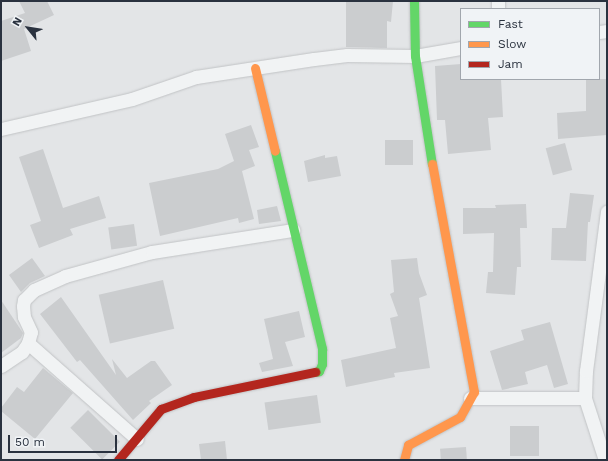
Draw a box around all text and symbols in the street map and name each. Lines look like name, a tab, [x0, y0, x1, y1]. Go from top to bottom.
north arrow	[8, 8, 48, 48]
legend	[460, 8, 600, 80]
text: N	[10, 15, 25, 29]
text: Fast	[498, 17, 523, 31]
text: Slow	[498, 37, 526, 51]
text: Jam	[498, 57, 523, 71]
scale bar	[10, 427, 119, 453]
text: 50 m	[15, 435, 45, 449]

